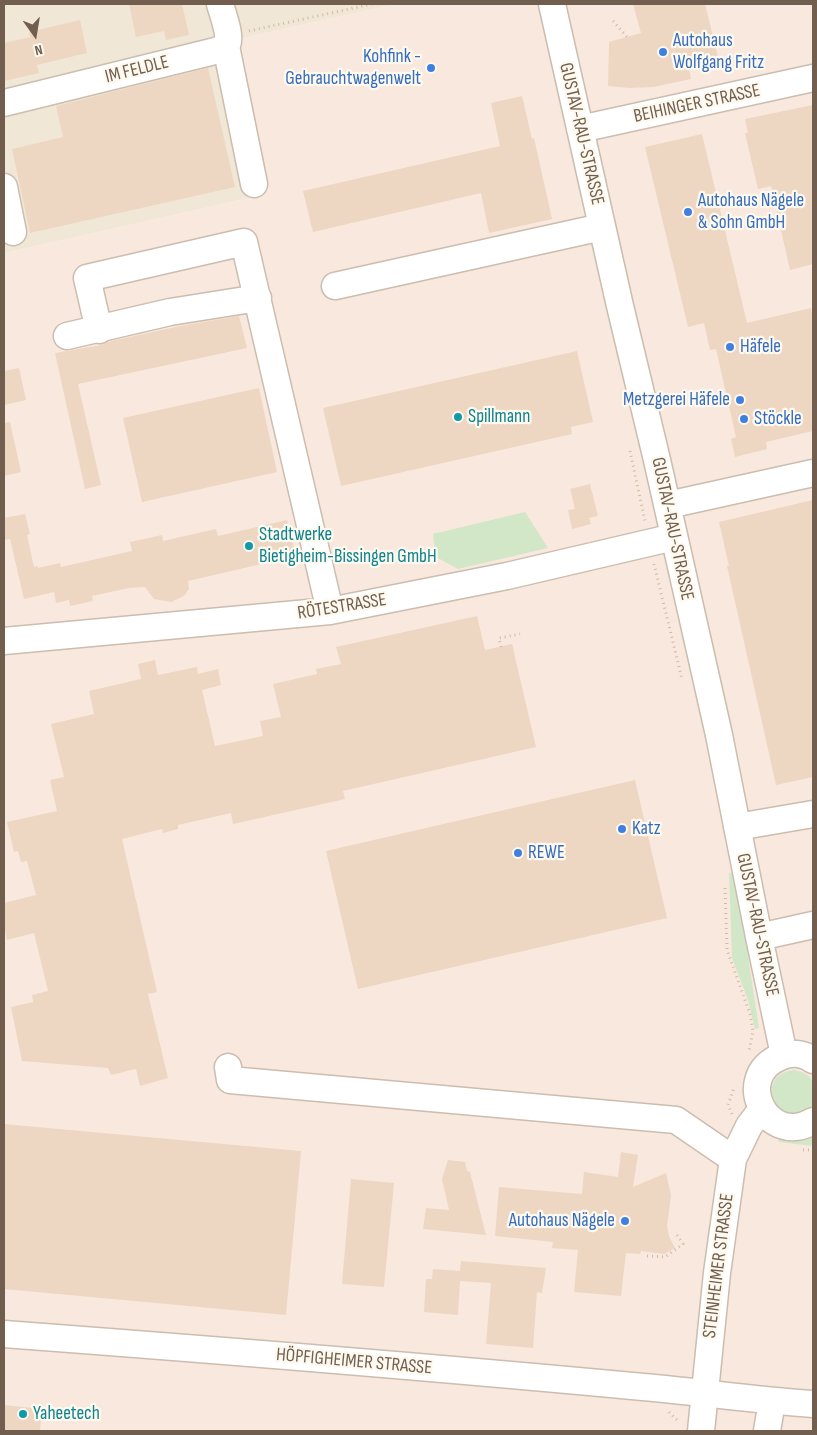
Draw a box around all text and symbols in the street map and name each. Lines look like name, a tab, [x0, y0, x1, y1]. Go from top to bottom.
north arrow	[10, 10, 60, 60]
place label: Autohaus Wolfgang Fritz	[673, 30, 764, 74]
text: N	[33, 41, 44, 59]
place label: Kohfink - Gebrauchtwagenwelt	[285, 46, 421, 90]
marker: Autohaus Wolfgang Fritz	[657, 46, 669, 58]
street label: IM FELDLE	[103, 51, 171, 89]
street label: GUSTAV-RAU-STRASSE	[554, 61, 608, 207]
marker: Kohfink - Gebrauchtwagenwelt	[425, 62, 437, 74]
street label: BEIHINGER STRASSE	[632, 79, 762, 129]
place label: Autohaus Nägele & Sohn GmbH	[698, 190, 804, 234]
marker: Autohaus Nägele & Sohn GmbH	[682, 206, 694, 218]
place label: Häfele	[740, 336, 781, 358]
marker: Häfele	[724, 341, 736, 353]
place label: Metzgerei Häfele	[623, 389, 730, 411]
marker: Metzgerei Häfele	[734, 394, 746, 406]
place label: Spillmann	[468, 406, 530, 428]
place label: Stöckle	[754, 408, 802, 430]
marker: Spillmann	[452, 411, 464, 423]
marker: Stöckle	[738, 413, 750, 425]
street label: GUSTAV-RAU-STRASSE	[646, 455, 698, 603]
place label: Stadtwerke Bietigheim-Bissingen GmbH	[259, 524, 437, 568]
marker: Stadtwerke Bietigheim-Bissingen GmbH	[243, 540, 255, 552]
street label: RÖTESTRASSE	[296, 589, 388, 625]
place label: Katz	[632, 818, 661, 840]
marker: Katz	[616, 823, 628, 835]
place label: REWE	[528, 842, 565, 864]
marker: REWE	[512, 847, 524, 859]
street label: GUSTAV-RAU-STRASSE	[731, 851, 783, 999]
street label: STEINHEIMER STRASSE	[699, 1192, 739, 1340]
place label: Autohaus Nägele	[509, 1210, 615, 1232]
marker: Autohaus Nägele	[619, 1215, 631, 1227]
street label: HÖPFIGHEIMER STRASSE	[275, 1344, 433, 1380]
place label: Yaheetech	[33, 1403, 100, 1425]
marker: Yaheetech	[17, 1408, 29, 1420]

